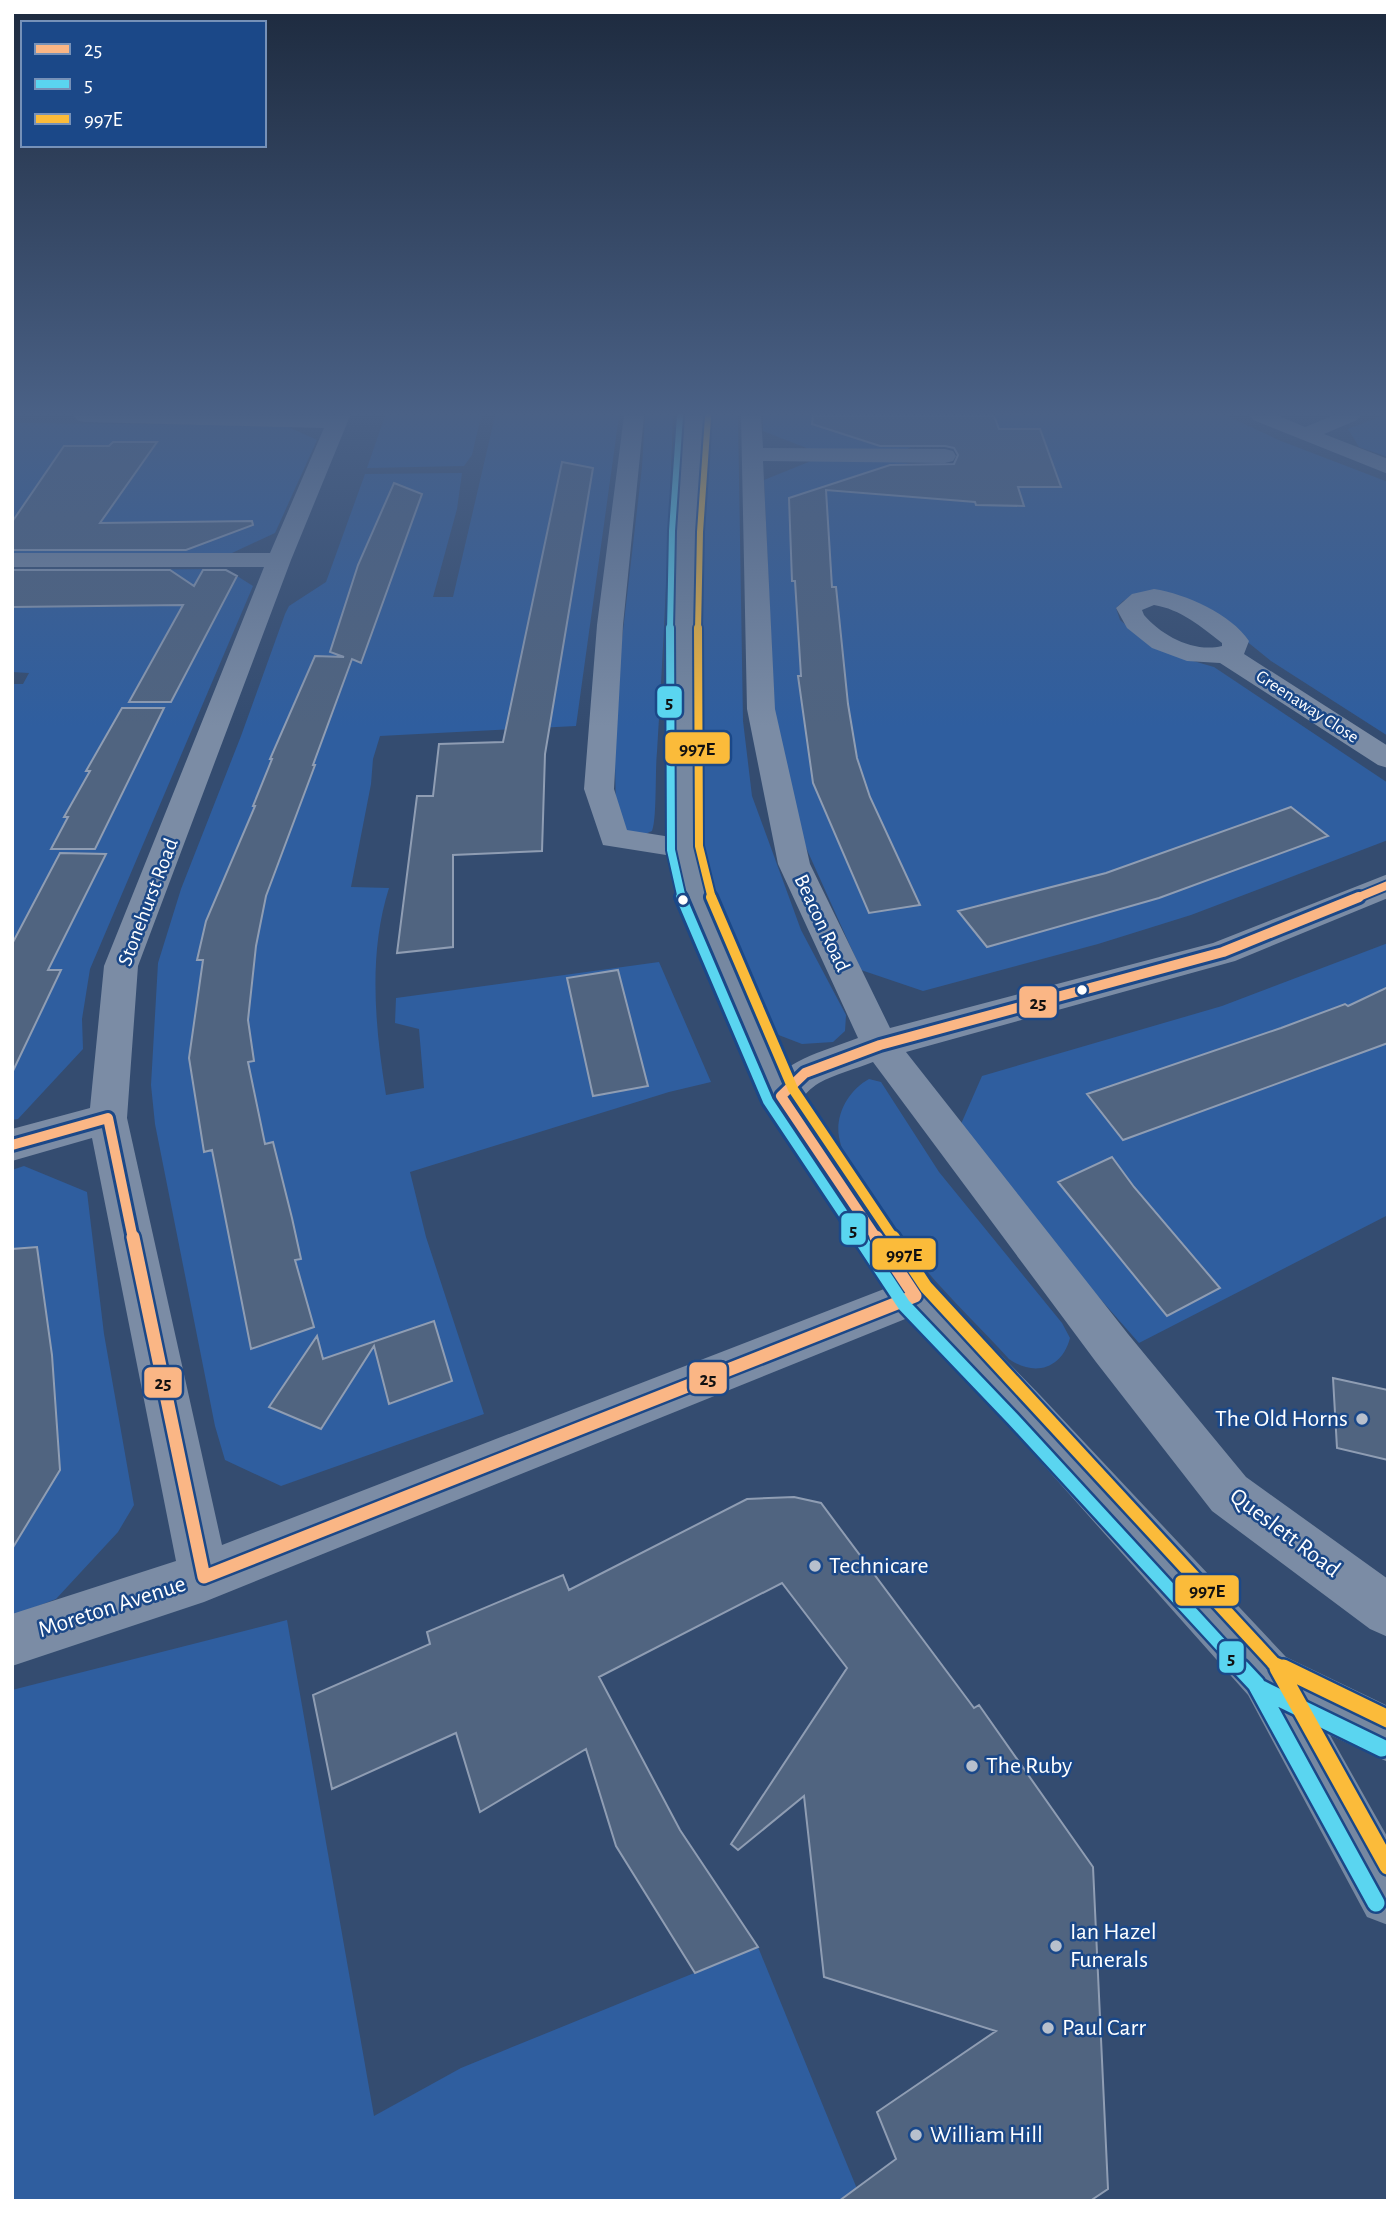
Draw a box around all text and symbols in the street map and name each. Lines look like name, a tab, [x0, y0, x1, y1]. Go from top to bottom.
legend	[21, 21, 266, 147]
text: 25	[84, 39, 102, 60]
text: 5	[84, 74, 93, 95]
text: 997E	[84, 109, 123, 130]
street label: Greenaway Close	[1252, 667, 1362, 747]
line badge: 5	[656, 685, 683, 719]
text: 5	[665, 693, 673, 712]
line badge: 997E	[664, 731, 731, 765]
text: 997E	[679, 740, 715, 759]
street label: Stonehurst Road	[114, 835, 182, 969]
street label: Beacon Road	[790, 871, 854, 975]
unlabelled marker	[676, 893, 690, 907]
unlabelled marker	[1075, 983, 1089, 997]
line badge: 25	[1018, 985, 1058, 1019]
text: 25	[1029, 994, 1047, 1013]
line badge: 5	[840, 1212, 867, 1246]
text: 5	[849, 1221, 857, 1240]
line badge: 997E	[871, 1237, 937, 1271]
text: 997E	[886, 1246, 922, 1265]
line badge: 25	[688, 1361, 728, 1395]
line badge: 25	[143, 1366, 183, 1399]
text: 25	[699, 1370, 717, 1389]
text: 25	[154, 1374, 172, 1393]
place label: The Old Horns	[1215, 1407, 1348, 1431]
marker: The Old Horns	[1354, 1411, 1370, 1427]
street label: Queslett Road	[1225, 1484, 1345, 1582]
place label: Technicare	[829, 1554, 929, 1578]
marker: Technicare	[807, 1558, 823, 1574]
street label: Moreton Avenue	[35, 1572, 189, 1642]
line badge: 997E	[1174, 1574, 1240, 1607]
text: 997E	[1189, 1582, 1225, 1601]
line badge: 5	[1218, 1640, 1245, 1674]
text: 5	[1227, 1649, 1235, 1668]
place label: The Ruby	[986, 1754, 1072, 1778]
marker: The Ruby	[964, 1758, 980, 1774]
place label: Ian Hazel Funerals	[1070, 1920, 1157, 1972]
marker: Ian Hazel Funerals	[1048, 1938, 1064, 1954]
place label: Paul Carr	[1062, 2016, 1146, 2040]
marker: Paul Carr	[1040, 2020, 1056, 2036]
place label: William Hill	[930, 2123, 1043, 2147]
marker: William Hill	[908, 2127, 924, 2143]

